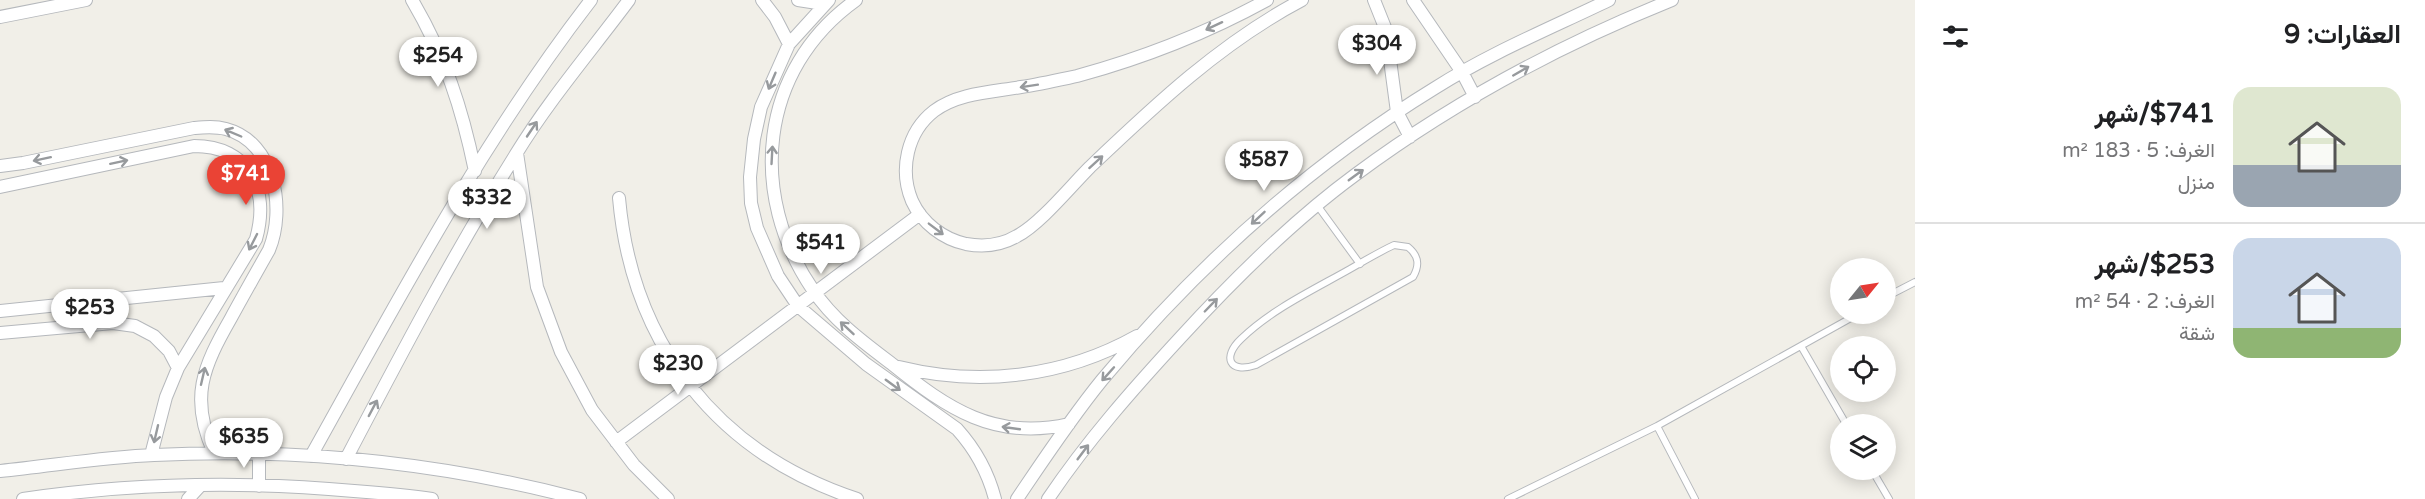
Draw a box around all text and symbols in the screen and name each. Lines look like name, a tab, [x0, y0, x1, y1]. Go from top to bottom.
text: العقارات: 9	[2284, 19, 2401, 50]
icon: filters	[1939, 20, 1972, 53]
one-way arrow	[1206, 21, 1224, 33]
pin: $304	[1341, 25, 1413, 76]
text: $304	[1352, 32, 1402, 56]
pin: $254	[402, 37, 474, 88]
text: $254	[413, 44, 463, 68]
one-way arrow	[1512, 65, 1529, 77]
one-way arrow	[766, 72, 777, 90]
one-way arrow	[1020, 81, 1040, 92]
text: $741/شهر	[2094, 98, 2215, 129]
icon: home	[2281, 111, 2353, 183]
one-way arrow	[526, 121, 539, 138]
one-way arrow	[224, 127, 243, 138]
text: الغرف: 5 · 183 m²	[2062, 139, 2215, 163]
pin: $587	[1228, 141, 1300, 192]
one-way arrow	[766, 146, 777, 166]
text: $587	[1239, 148, 1289, 172]
one-way arrow	[33, 154, 53, 165]
pin: $741	[210, 155, 282, 206]
one-way arrow	[1088, 155, 1103, 169]
one-way arrow	[109, 156, 128, 167]
text: $741	[221, 162, 271, 186]
one-way arrow	[1347, 168, 1363, 181]
text: منزل	[2178, 171, 2215, 195]
pin: $332	[451, 179, 523, 230]
text: $332	[462, 186, 512, 210]
one-way arrow	[1251, 211, 1266, 225]
one-way arrow	[927, 223, 943, 236]
pin: $541	[785, 224, 857, 275]
text: $541	[796, 231, 846, 255]
one-way arrow	[247, 233, 258, 251]
text: $253/شهر	[2094, 249, 2215, 280]
north arrow	[1830, 258, 1896, 324]
map controls	[1830, 258, 1896, 480]
icon: home	[2281, 262, 2353, 334]
pin: $253	[54, 289, 126, 340]
text: الغرف: 2 · 54 m²	[2075, 290, 2215, 314]
text: $253	[65, 296, 115, 320]
one-way arrow	[1204, 298, 1218, 313]
one-way arrow	[839, 321, 854, 335]
text: شقة	[2179, 322, 2215, 346]
button: locate	[1830, 336, 1896, 402]
pin: $230	[642, 345, 714, 396]
text: $230	[653, 352, 703, 376]
one-way arrow	[1101, 366, 1115, 381]
one-way arrow	[198, 367, 210, 386]
one-way arrow	[885, 378, 901, 391]
one-way arrow	[368, 399, 379, 417]
button: layers	[1830, 414, 1896, 480]
pin: $635	[208, 418, 280, 469]
one-way arrow	[1002, 422, 1021, 433]
one-way arrow	[150, 424, 161, 443]
text: $635	[219, 425, 269, 449]
one-way arrow	[1076, 444, 1089, 460]

